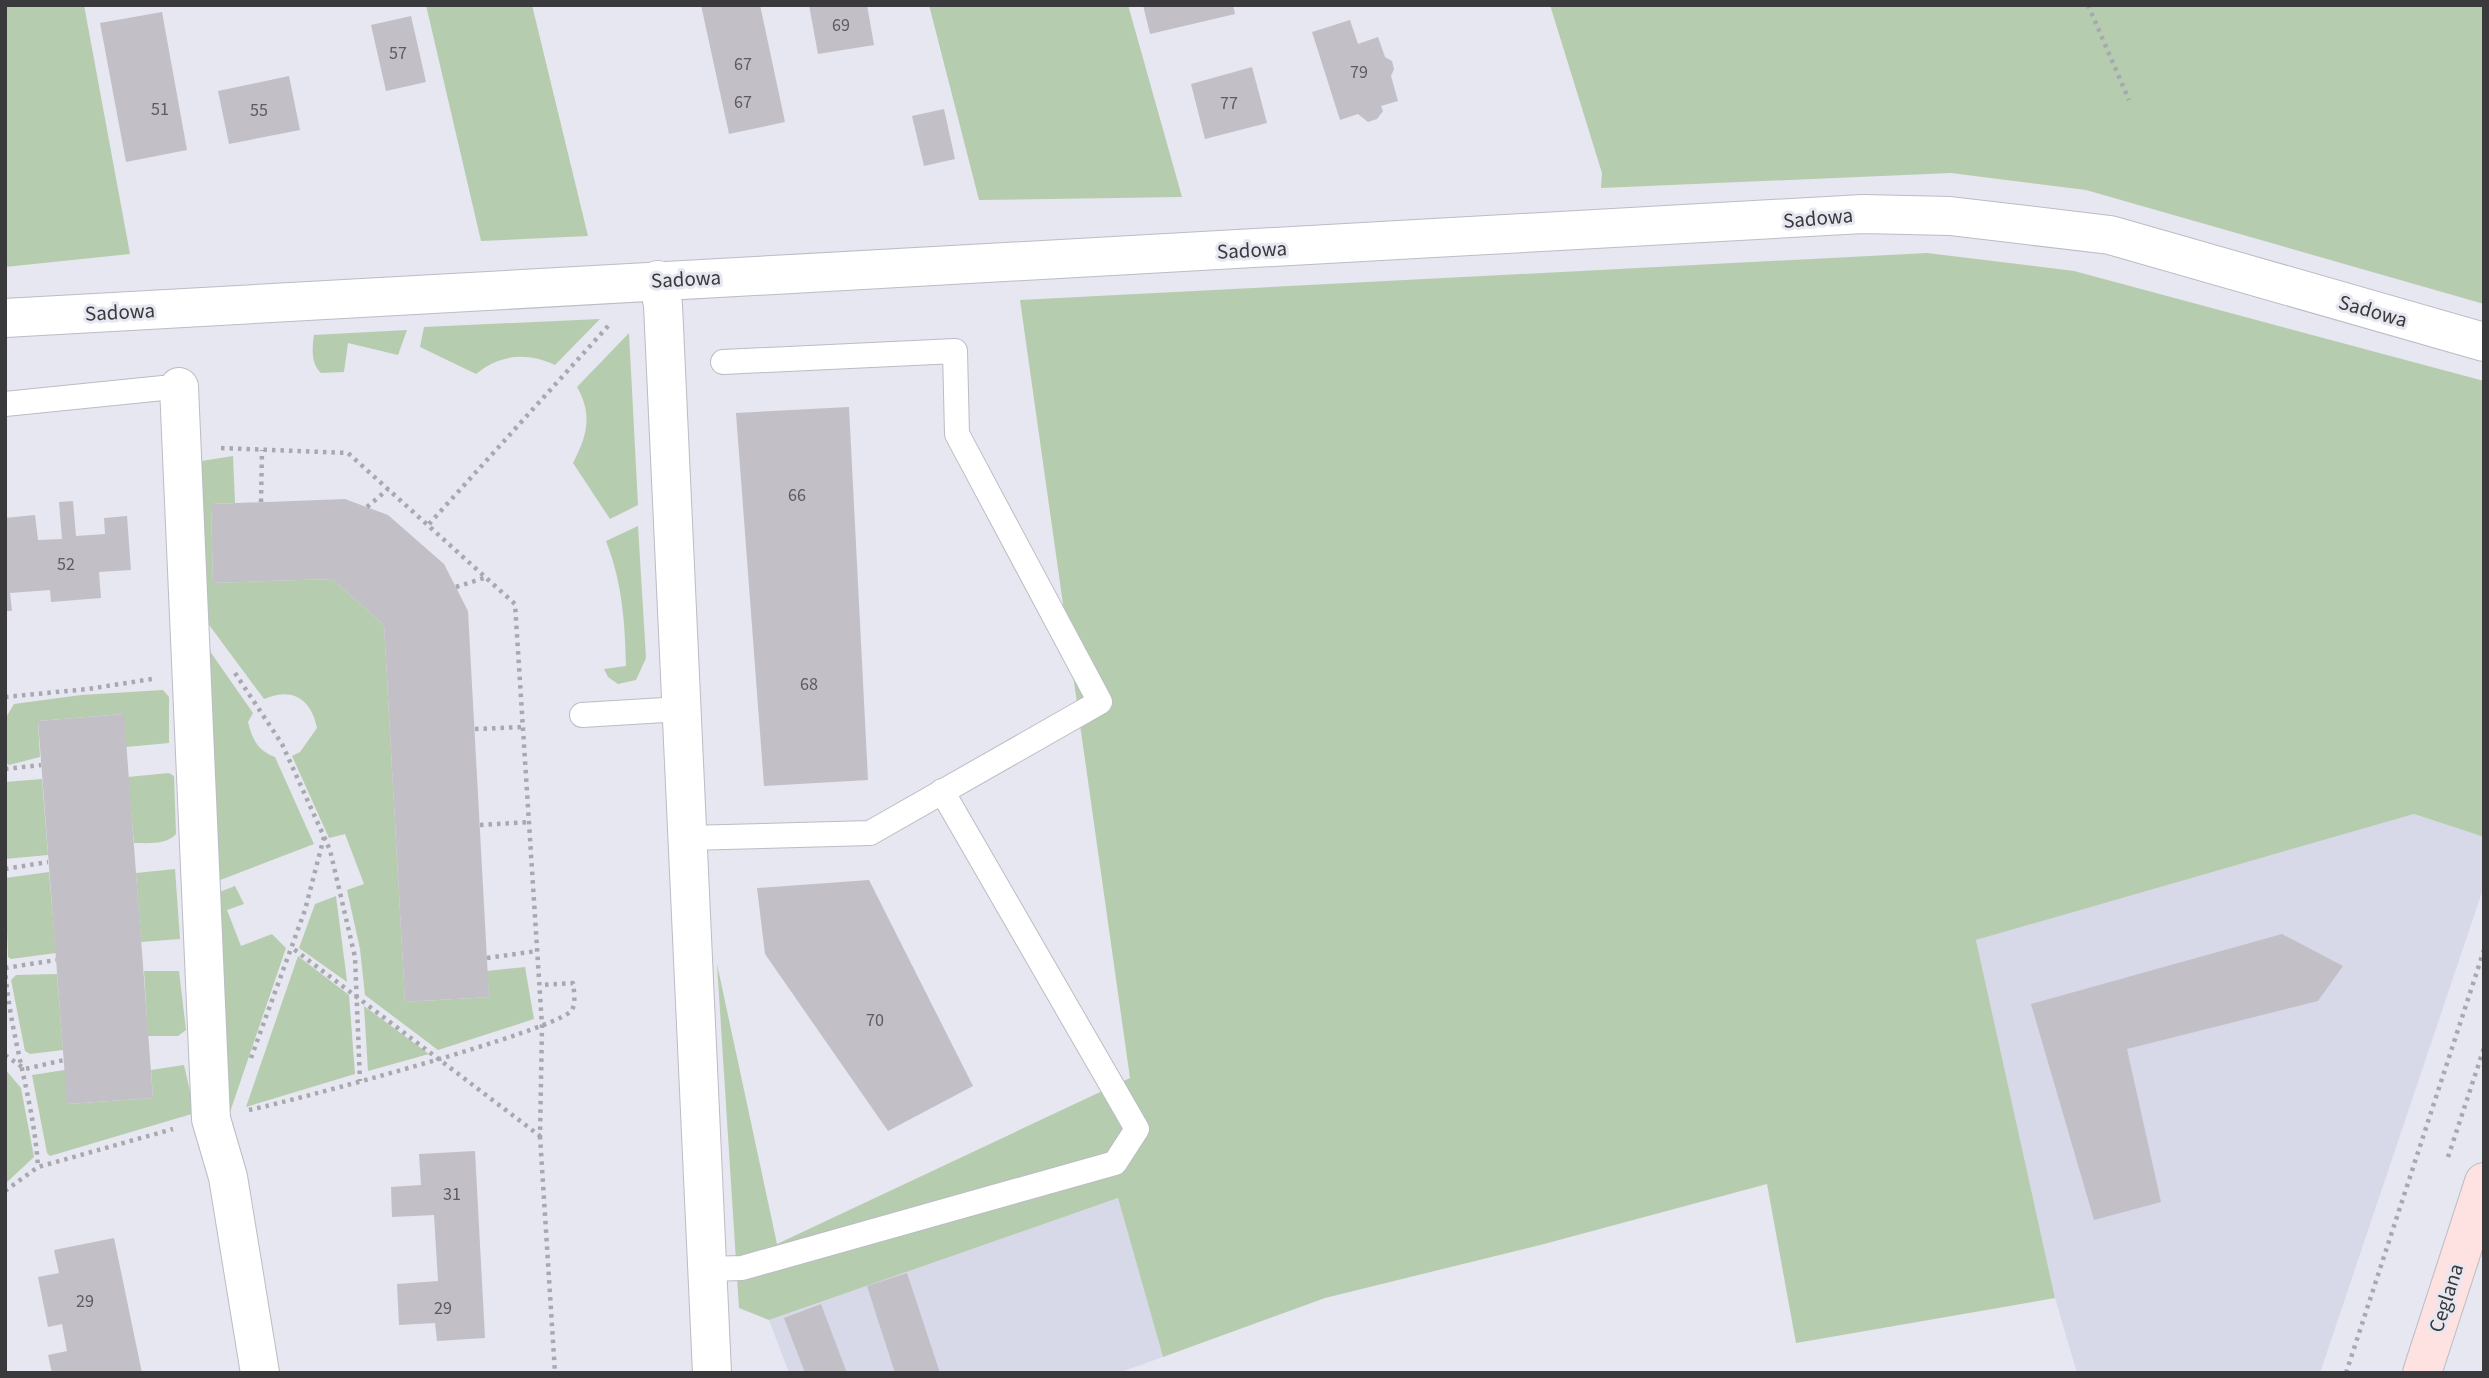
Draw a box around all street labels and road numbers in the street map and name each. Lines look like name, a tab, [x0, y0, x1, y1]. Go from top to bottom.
street label: Sadowa	[1782, 200, 1854, 236]
street label: Sadowa	[1216, 233, 1288, 267]
street label: Sadowa	[650, 262, 722, 296]
street label: Sadowa	[2335, 287, 2411, 335]
street label: Sadowa	[84, 295, 156, 329]
street label: Ceglana	[2421, 1260, 2471, 1336]

